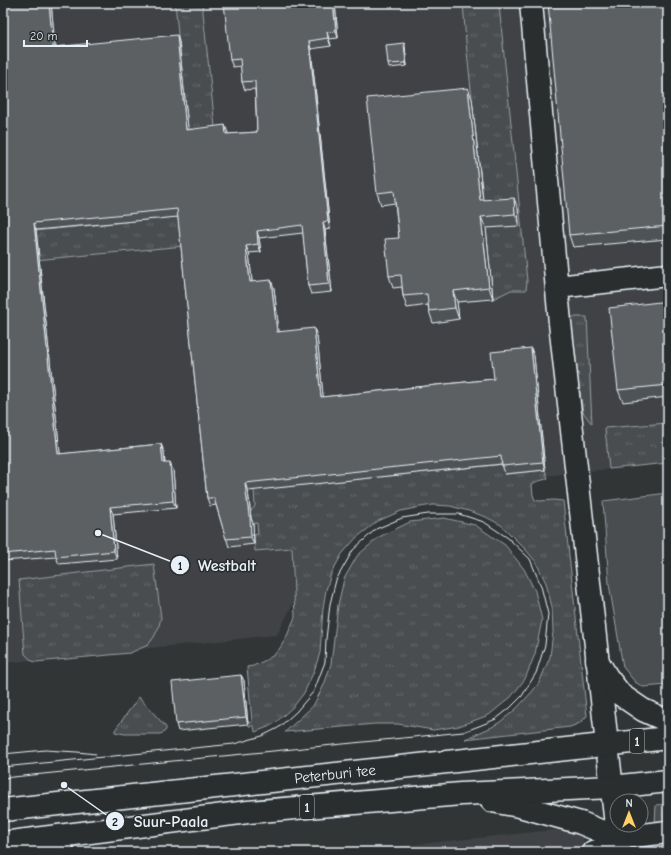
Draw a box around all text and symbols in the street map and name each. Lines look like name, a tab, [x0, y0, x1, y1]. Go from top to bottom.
scale bar	[24, 22, 87, 48]
text: 20 m	[30, 29, 58, 43]
callout: Westbalt	[170, 551, 264, 579]
text: Westbalt	[198, 557, 257, 575]
text: 1	[178, 559, 183, 573]
road number: 1	[630, 729, 644, 753]
street label: Peterburi tee	[294, 761, 377, 787]
north arrow	[609, 793, 649, 833]
road number: 1	[300, 795, 314, 819]
text: N	[625, 797, 633, 810]
callout: Suur-Paala	[105, 807, 216, 835]
text: Suur-Paala	[134, 813, 208, 831]
text: 2	[112, 815, 118, 829]

